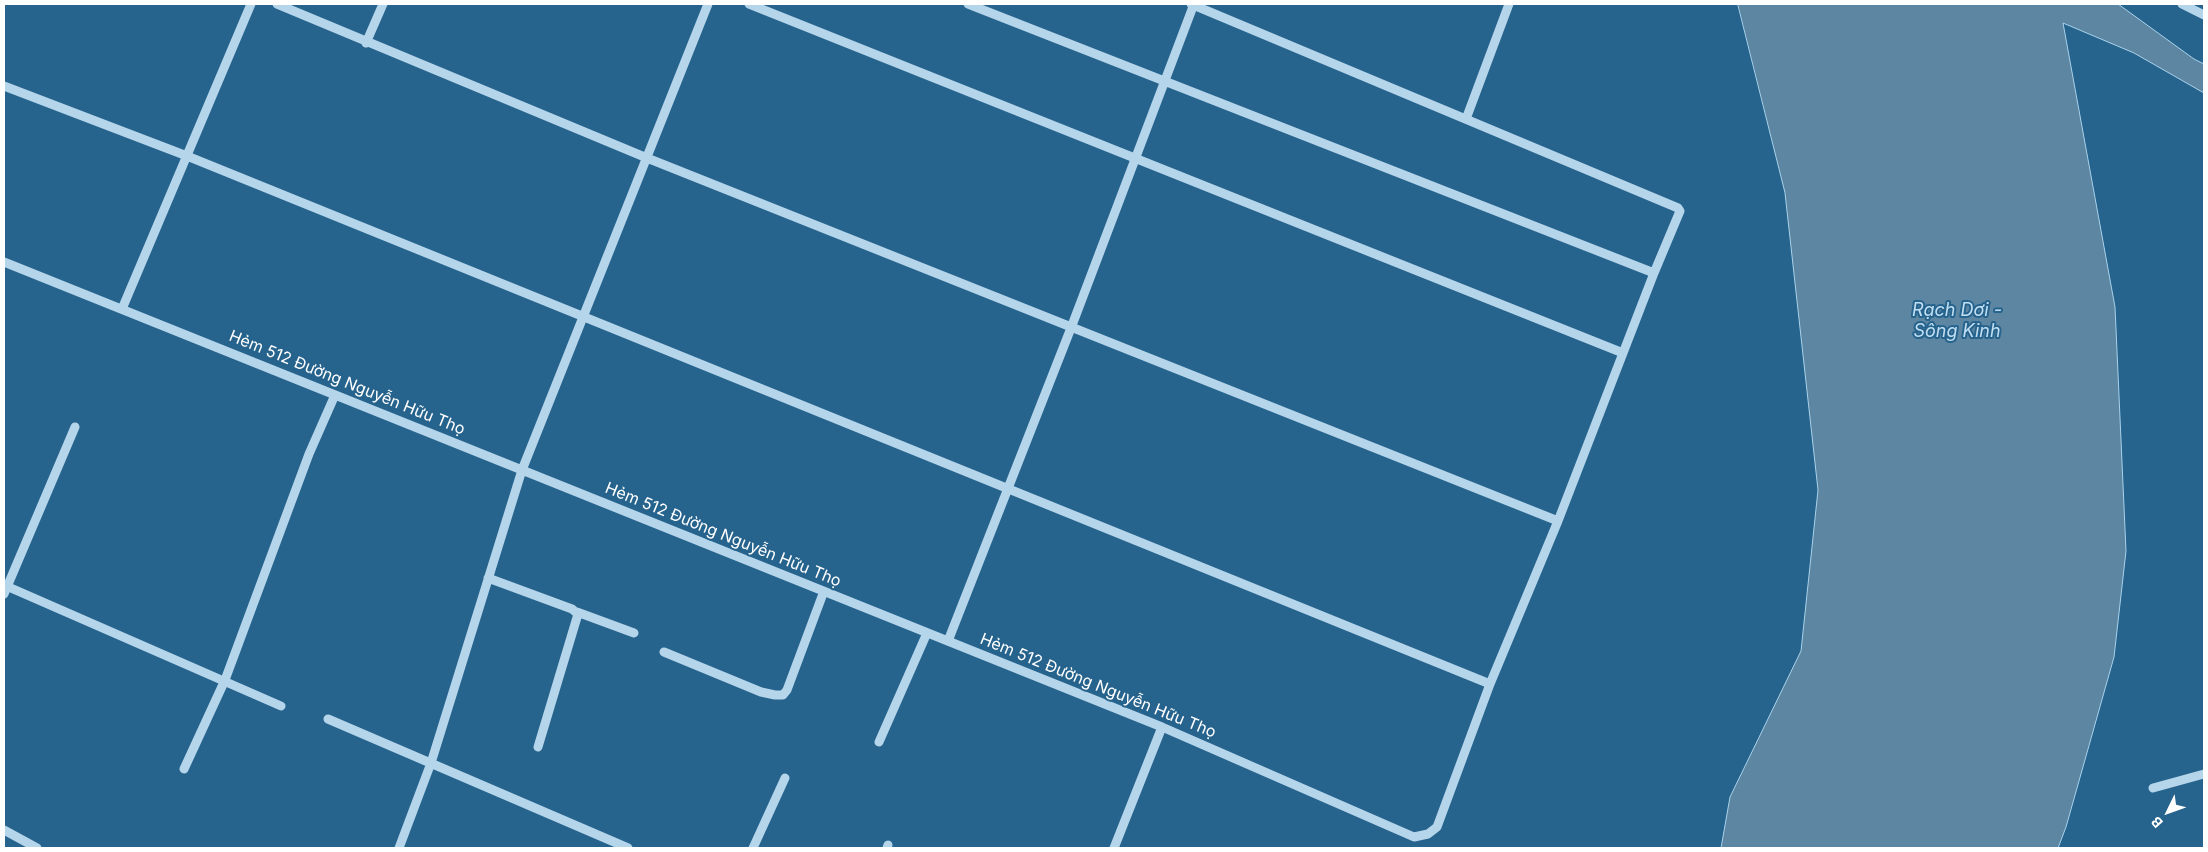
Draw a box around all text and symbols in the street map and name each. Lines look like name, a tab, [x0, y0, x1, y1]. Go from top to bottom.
water label: Rạch Dơi - Sông Kinh	[1912, 300, 2002, 342]
street label: Hẻm 512 Đường Nguyễn Hữu Thọ	[226, 327, 468, 439]
street label: Hẻm 512 Đường Nguyễn Hữu Thọ	[602, 479, 844, 591]
street label: Hẻm 512 Đường Nguyễn Hữu Thọ	[977, 630, 1219, 742]
north arrow	[2143, 787, 2193, 837]
text: B	[2147, 813, 2166, 832]

